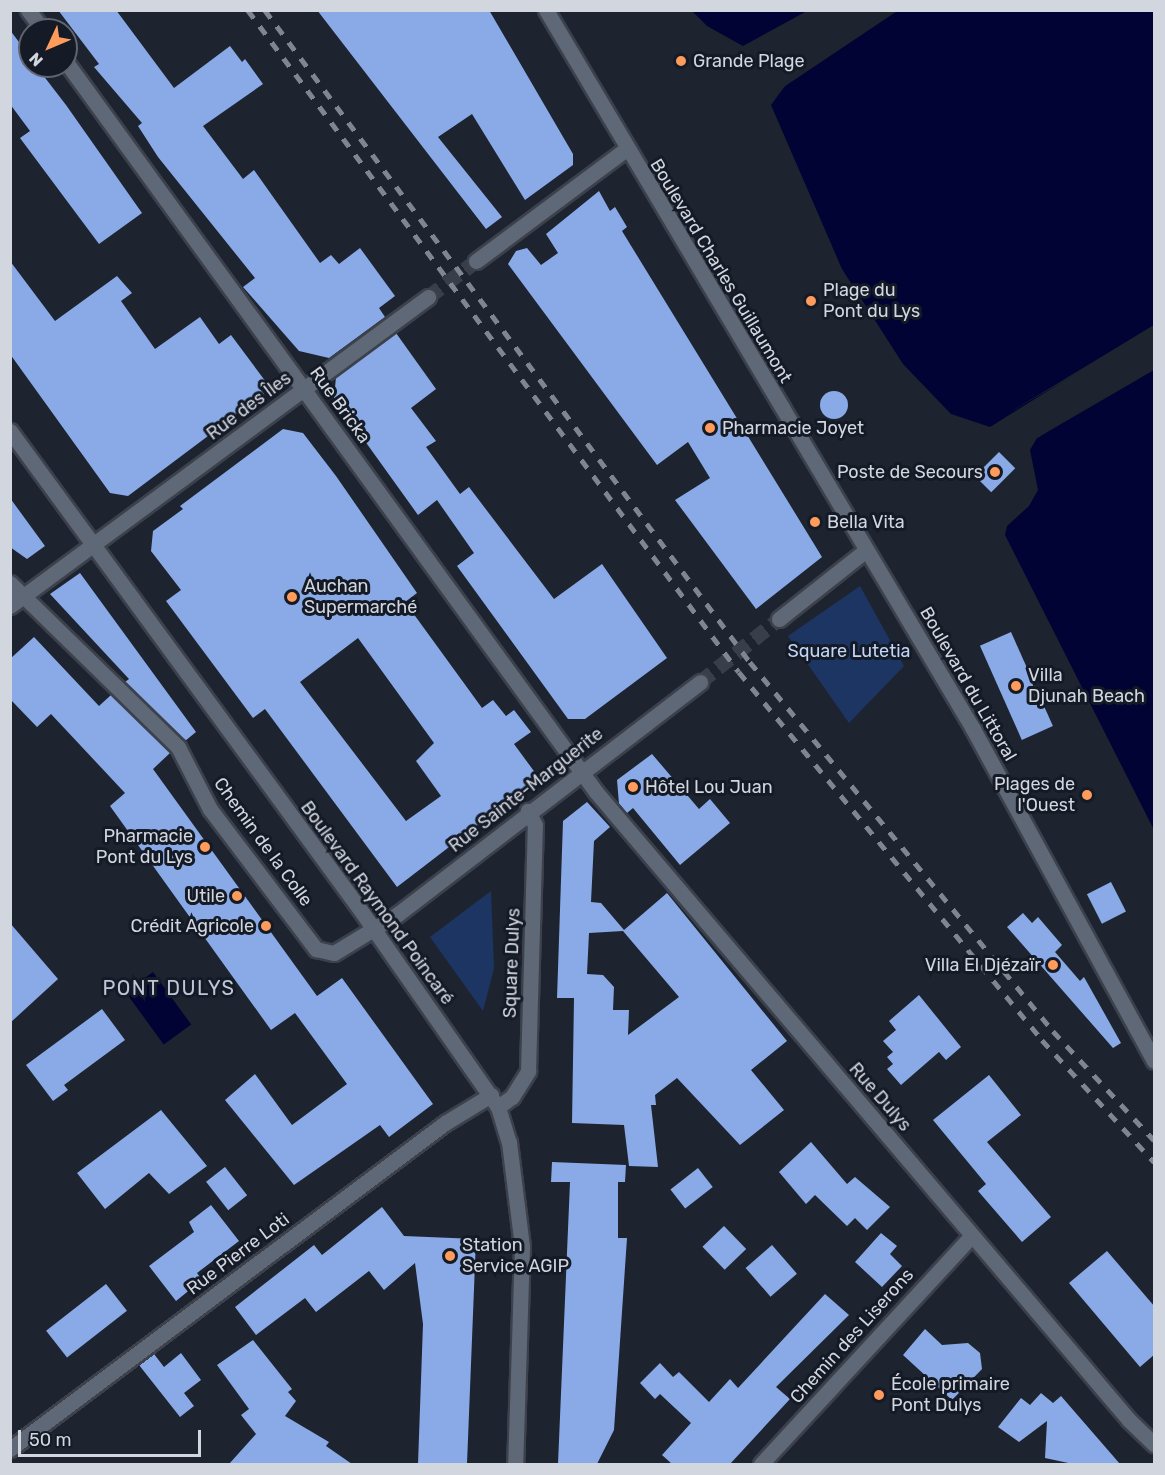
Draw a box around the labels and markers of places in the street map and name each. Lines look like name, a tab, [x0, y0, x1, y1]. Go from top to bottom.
place label: Grande Plage	[693, 50, 805, 72]
marker: Grande Plage	[674, 54, 688, 68]
place label: Plage du Pont du Lys	[823, 280, 920, 322]
marker: Plage du Pont du Lys	[804, 294, 818, 308]
place label: Pharmacie Joyet	[722, 417, 864, 439]
marker: Pharmacie Joyet	[703, 421, 717, 435]
place label: Poste de Secours	[837, 461, 983, 483]
marker: Poste de Secours	[988, 465, 1002, 479]
place label: Bella Vita	[827, 511, 905, 533]
marker: Bella Vita	[808, 515, 822, 529]
place label: Auchan Supermarché	[304, 576, 417, 618]
marker: Auchan Supermarché	[285, 590, 299, 604]
place label: Villa Djunah Beach	[1028, 665, 1145, 708]
marker: Villa Djunah Beach	[1009, 679, 1023, 693]
place label: Plages de l'Ouest	[994, 774, 1075, 816]
place label: Hôtel Lou Juan	[645, 776, 773, 798]
marker: Hôtel Lou Juan	[626, 780, 640, 794]
marker: Plages de l'Ouest	[1080, 788, 1094, 802]
place label: Pharmacie Pont du Lys	[96, 826, 193, 868]
marker: Pharmacie Pont du Lys	[198, 840, 212, 854]
place label: Utile	[187, 885, 225, 907]
marker: Utile	[230, 889, 244, 903]
place label: Crédit Agricole	[130, 915, 254, 937]
marker: Crédit Agricole	[259, 919, 273, 933]
place label: Villa El Djézaïr	[925, 954, 1041, 976]
marker: Villa El Djézaïr	[1046, 958, 1060, 972]
place label: Station Service AGIP	[462, 1235, 569, 1278]
marker: Station Service AGIP	[443, 1249, 457, 1263]
place label: École primaire Pont Dulys	[891, 1374, 1010, 1416]
marker: École primaire Pont Dulys	[872, 1388, 886, 1402]

